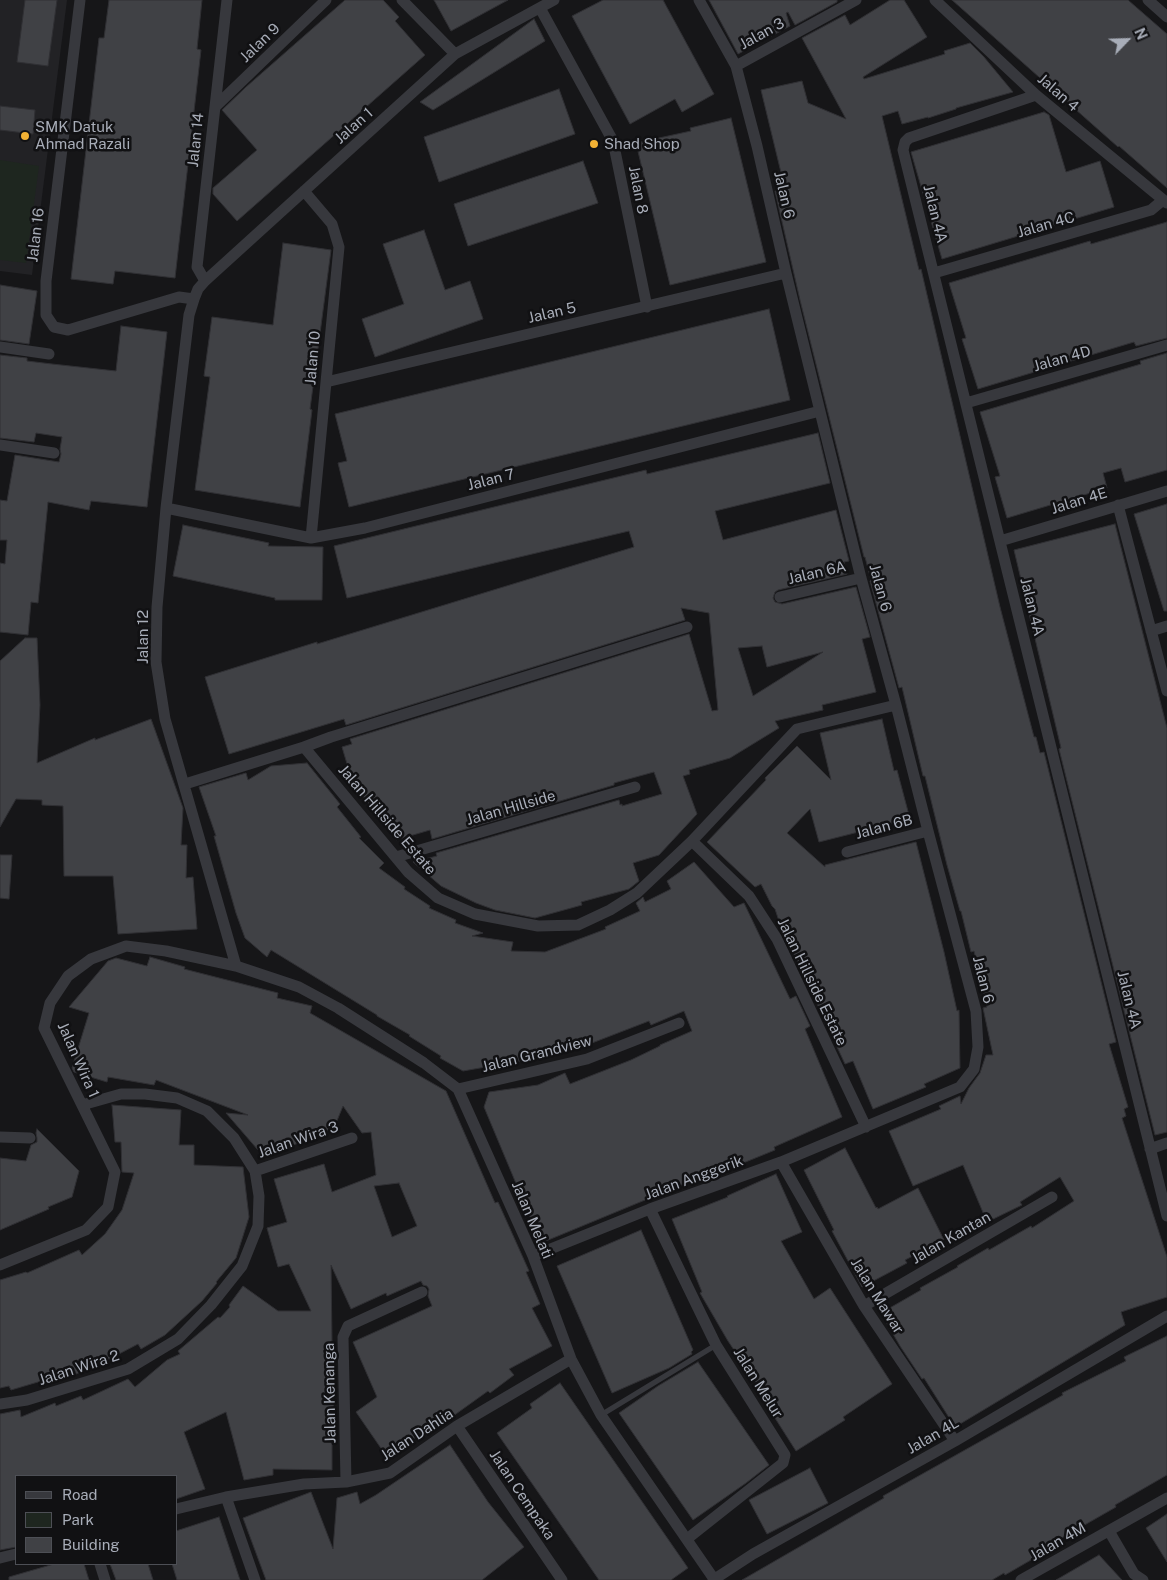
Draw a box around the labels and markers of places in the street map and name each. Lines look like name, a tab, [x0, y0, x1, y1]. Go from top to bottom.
place label: SMK Datuk Ahmad Razali	[35, 118, 130, 153]
marker: SMK Datuk Ahmad Razali	[19, 130, 31, 142]
place label: Shad Shop	[604, 135, 680, 153]
marker: Shad Shop	[588, 138, 600, 150]

